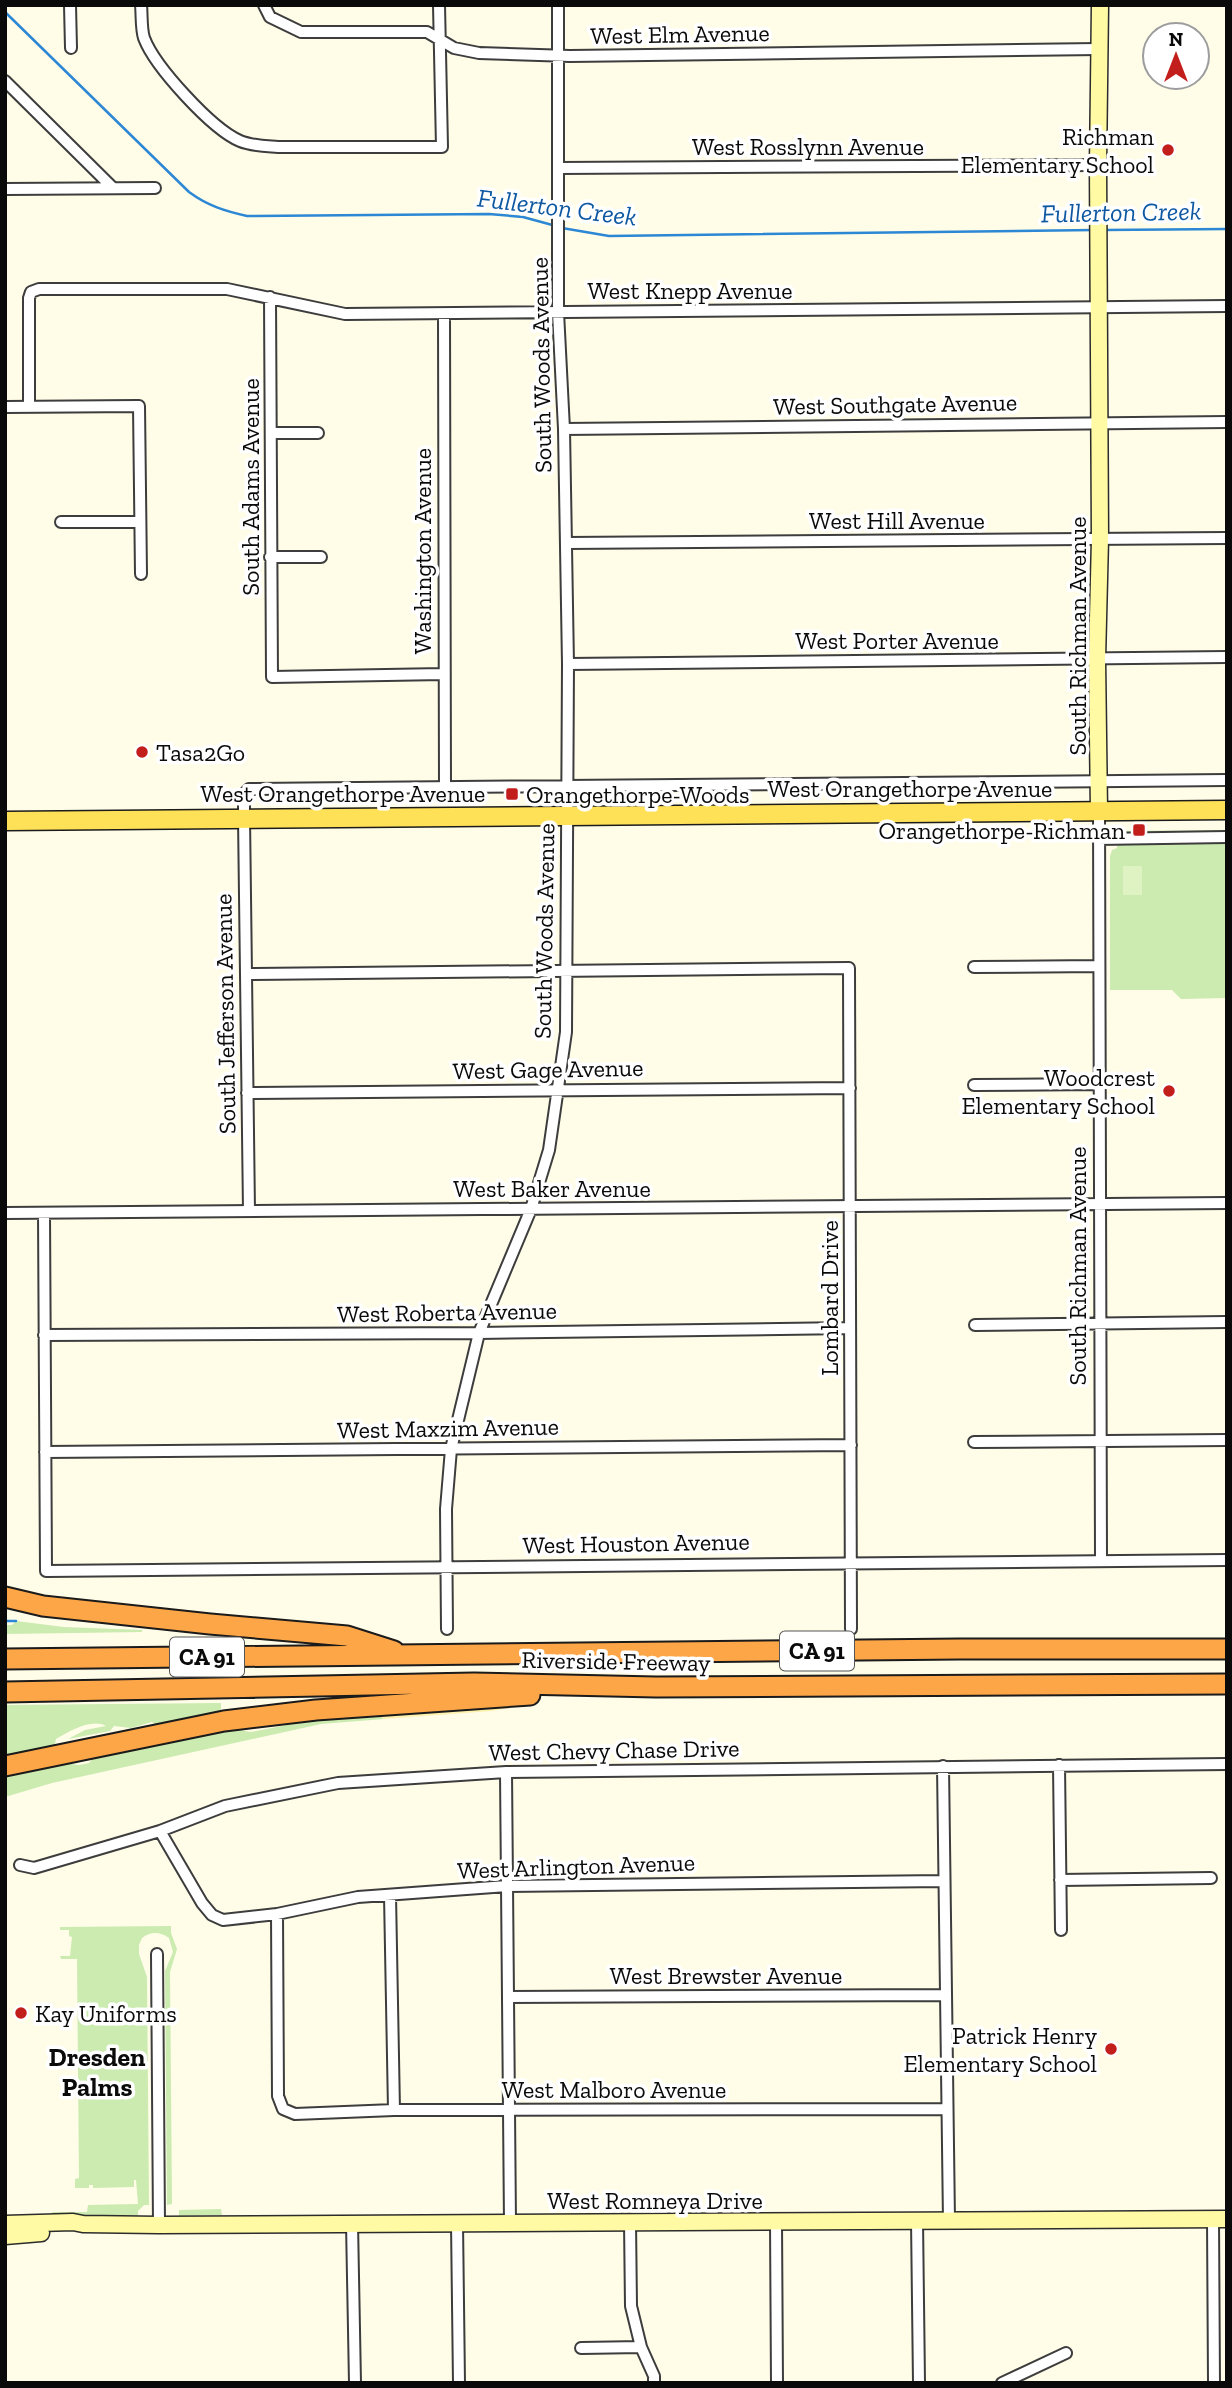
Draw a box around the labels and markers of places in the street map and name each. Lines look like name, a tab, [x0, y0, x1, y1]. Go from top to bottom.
place label: Richman Elementary School	[960, 122, 1154, 179]
marker: Richman Elementary School	[1160, 142, 1176, 158]
place label: Tasa2Go	[156, 738, 245, 767]
marker: Tasa2Go	[134, 744, 150, 760]
place label: Orangethorpe-Woods	[526, 780, 749, 809]
marker: Orangethorpe-Woods	[504, 786, 520, 802]
place label: Orangethorpe-Richman	[879, 816, 1125, 845]
marker: Orangethorpe-Richman	[1131, 822, 1147, 838]
place label: Woodcrest Elementary School	[961, 1063, 1155, 1120]
marker: Woodcrest Elementary School	[1161, 1083, 1177, 1099]
place label: Kay Uniforms	[35, 1999, 177, 2028]
marker: Kay Uniforms	[13, 2005, 29, 2021]
place label: Patrick Henry Elementary School	[903, 2021, 1098, 2078]
marker: Patrick Henry Elementary School	[1103, 2041, 1119, 2057]

